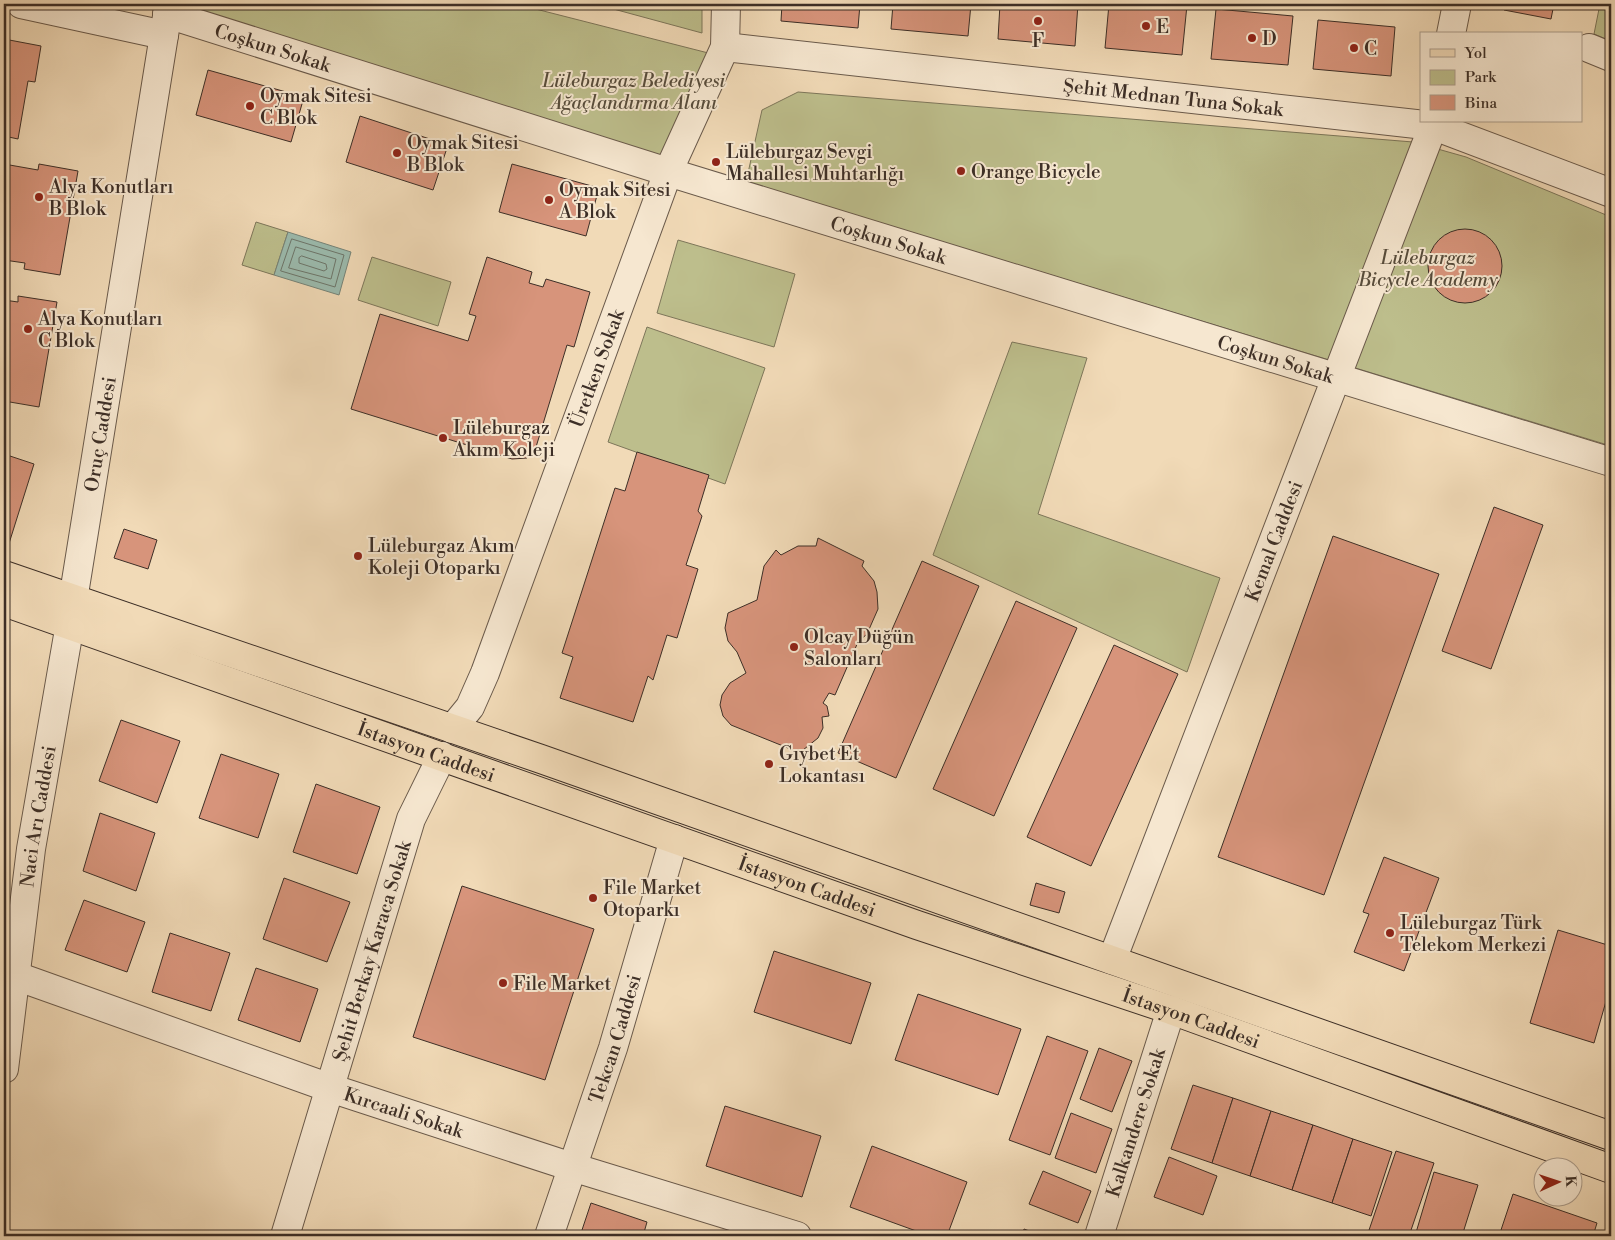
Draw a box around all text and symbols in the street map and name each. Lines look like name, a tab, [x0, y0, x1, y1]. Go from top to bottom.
marker: F	[1032, 15, 1044, 27]
place label: E	[1156, 15, 1169, 39]
street label: Coşkun Sokak	[212, 19, 335, 78]
marker: E	[1140, 20, 1152, 32]
place label: D	[1262, 27, 1277, 51]
place label: F	[1032, 29, 1044, 53]
marker: D	[1246, 32, 1258, 44]
legend	[1420, 32, 1582, 122]
place label: C	[1364, 37, 1377, 61]
marker: C	[1348, 42, 1360, 54]
text: Yol	[1464, 44, 1487, 63]
text: Park	[1465, 68, 1497, 87]
park label: Lüleburgaz Belediyesi Ağaçlandırma Alanı	[541, 69, 726, 115]
street label: Şehit Mednan Tuna Sokak	[1062, 74, 1285, 122]
place label: Oymak Sitesi C Blok	[260, 84, 372, 130]
text: Bina	[1464, 94, 1497, 113]
marker: Oymak Sitesi C Blok	[244, 100, 256, 112]
place label: Oymak Sitesi B Blok	[406, 131, 519, 177]
place label: Lüleburgaz Sevgi Mahallesi Muhtarlığı	[726, 140, 904, 186]
marker: Oymak Sitesi B Blok	[391, 147, 403, 159]
marker: Lüleburgaz Sevgi Mahallesi Muhtarlığı	[710, 156, 722, 168]
place label: Orange Bicycle	[971, 160, 1101, 184]
marker: Orange Bicycle	[955, 165, 967, 177]
place label: Alya Konutları B Blok	[48, 175, 174, 221]
place label: Oymak Sitesi A Blok	[558, 178, 671, 224]
marker: Alya Konutları B Blok	[33, 191, 45, 203]
marker: Oymak Sitesi A Blok	[543, 194, 555, 206]
street label: Coşkun Sokak	[827, 212, 950, 270]
park label: Lüleburgaz Bicycle Academy	[1357, 246, 1499, 292]
street label: Üretken Sokak	[564, 305, 630, 431]
place label: Alya Konutları C Blok	[37, 307, 163, 353]
marker: Alya Konutları C Blok	[22, 323, 34, 335]
street label: Coşkun Sokak	[1214, 331, 1337, 389]
street label: Oruç Caddesi	[80, 375, 122, 494]
place label: Lüleburgaz Akım Koleji	[452, 416, 555, 462]
marker: Lüleburgaz Akım Koleji	[437, 432, 449, 444]
street label: Kemal Caddesi	[1240, 477, 1308, 605]
place label: Lüleburgaz Akım Koleji Otoparkı	[368, 534, 515, 580]
marker: Lüleburgaz Akım Koleji Otoparkı	[352, 550, 364, 562]
place label: Olcay Düğün Salonları	[804, 625, 914, 671]
marker: Olcay Düğün Salonları	[788, 641, 800, 653]
street label: İstasyon Caddesi	[354, 716, 498, 788]
place label: Gıybet Et Lokantası	[779, 742, 865, 788]
street label: Naci Arı Caddesi	[15, 744, 62, 889]
marker: Gıybet Et Lokantası	[763, 758, 775, 770]
street label: Şehit Berkay Karaca Sokak	[327, 837, 417, 1064]
street label: İstasyon Caddesi	[735, 851, 879, 922]
place label: File Market Otoparkı	[603, 876, 701, 922]
marker: File Market Otoparkı	[587, 892, 599, 904]
place label: Lüleburgaz Türk Telekom Merkezi	[1400, 911, 1547, 957]
marker: Lüleburgaz Türk Telekom Merkezi	[1384, 927, 1396, 939]
place label: File Market	[513, 972, 611, 996]
street label: Tekcan Caddesi	[584, 972, 647, 1107]
marker: File Market	[497, 977, 509, 989]
street label: İstasyon Caddesi	[1119, 983, 1263, 1054]
street label: Kalkandere Sokak	[1101, 1044, 1171, 1200]
street label: Kırcaali Sokak	[341, 1082, 467, 1144]
north arrow	[1532, 1158, 1582, 1208]
text: K	[1561, 1175, 1579, 1188]

